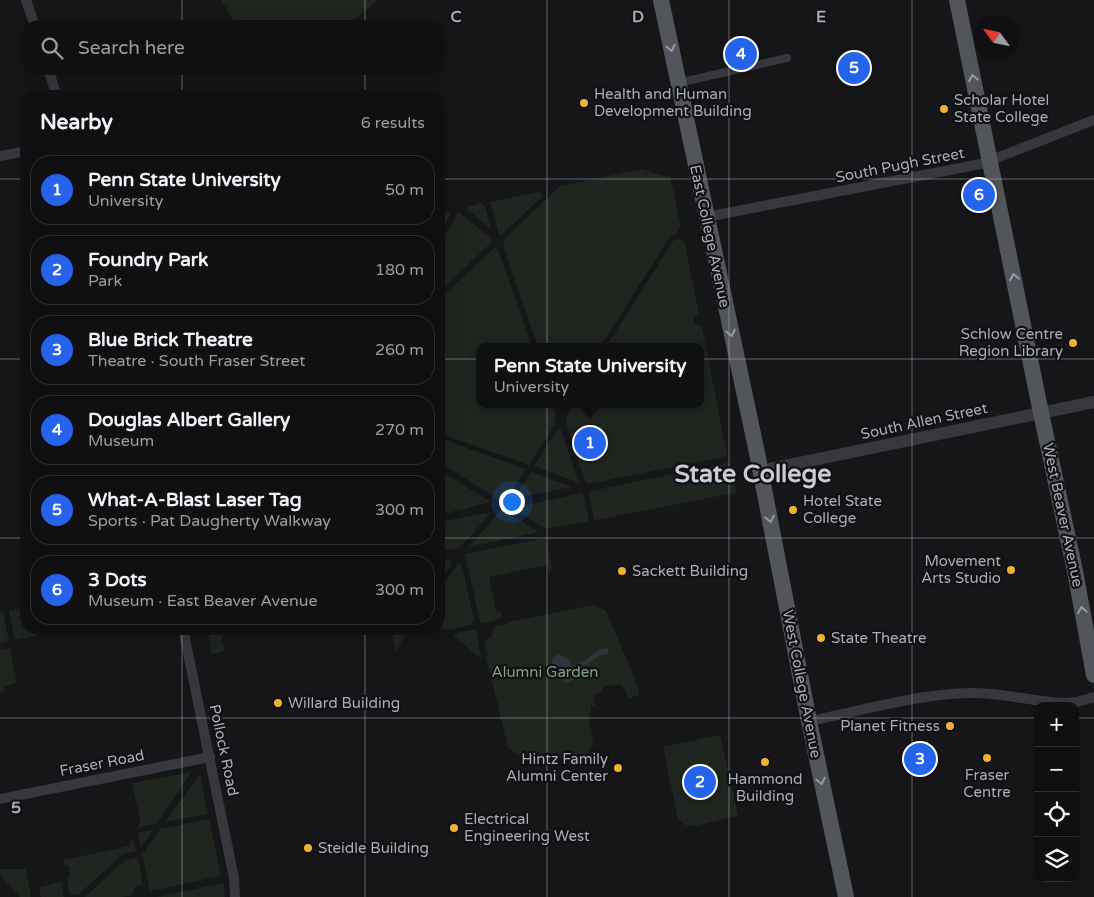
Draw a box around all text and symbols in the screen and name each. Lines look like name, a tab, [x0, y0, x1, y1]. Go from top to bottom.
text: C	[450, 7, 462, 27]
text: D	[632, 7, 644, 27]
text: E	[816, 7, 826, 27]
north arrow	[974, 15, 1019, 60]
search box	[20, 20, 445, 75]
icon: search	[38, 34, 66, 62]
pin: 4	[725, 35, 757, 73]
text: Search here	[78, 37, 185, 59]
one-way arrow	[665, 43, 676, 52]
pin: 5	[838, 49, 870, 87]
one-way arrow	[968, 74, 979, 83]
place label: Health and Human Development Building	[594, 85, 752, 120]
place label: Scholar Hotel State College	[954, 91, 1049, 126]
marker: Health and Human Development Building	[578, 97, 590, 109]
marker: Scholar Hotel State College	[938, 103, 950, 115]
text: Nearby	[40, 110, 113, 135]
text: 6 results	[361, 113, 425, 133]
street label: South Pugh Street	[834, 144, 966, 186]
street label: East College Avenue	[686, 163, 734, 309]
text: Penn State University	[88, 169, 281, 191]
pin: 6	[963, 176, 995, 214]
text: 1	[52, 180, 62, 200]
text: 50 m	[385, 180, 424, 200]
text: University	[88, 191, 163, 211]
text: Foundry Park	[88, 249, 208, 271]
text: 2	[52, 260, 62, 280]
text: 180 m	[375, 260, 424, 280]
text: Park	[88, 271, 122, 291]
one-way arrow	[1009, 273, 1020, 282]
place label: Schlow Centre Region Library	[959, 325, 1063, 360]
text: Blue Brick Theatre	[88, 329, 253, 351]
one-way arrow	[725, 329, 736, 338]
marker: Schlow Centre Region Library	[1067, 337, 1079, 349]
text: 3	[52, 340, 62, 360]
text: 260 m	[375, 340, 424, 360]
popup	[476, 343, 704, 408]
text: Theatre · South Fraser Street	[88, 351, 305, 371]
text: Penn State University	[494, 355, 686, 377]
text: University	[494, 377, 569, 397]
street label: South Allen Street	[859, 399, 989, 443]
text: Douglas Albert Gallery	[88, 409, 290, 431]
text: 4	[52, 420, 62, 440]
text: 270 m	[375, 420, 424, 440]
pin: 1	[574, 424, 606, 462]
text: Museum	[88, 431, 154, 451]
street label: West Beaver Avenue	[1039, 441, 1087, 589]
district label: State College	[675, 459, 831, 489]
text: What-A-Blast Laser Tag	[88, 489, 302, 511]
your location	[499, 489, 525, 515]
place label: Hotel State College	[803, 492, 882, 527]
text: 5	[52, 500, 62, 520]
text: 300 m	[375, 500, 424, 520]
marker: Hotel State College	[787, 504, 799, 516]
text: Sports · Pat Daugherty Walkway	[88, 511, 331, 531]
one-way arrow	[764, 514, 774, 523]
place label: Movement Arts Studio	[921, 552, 1001, 587]
place label: Sackett Building	[632, 562, 748, 580]
marker: Movement Arts Studio	[1005, 564, 1017, 576]
marker: Sackett Building	[616, 565, 628, 577]
text: 3 Dots	[88, 569, 147, 591]
text: 6	[52, 580, 62, 600]
text: 300 m	[375, 580, 424, 600]
text: Museum · East Beaver Avenue	[88, 591, 318, 611]
one-way arrow	[1078, 606, 1088, 614]
street label: West College Avenue	[779, 608, 825, 760]
place label: State Theatre	[831, 629, 927, 647]
marker: State Theatre	[815, 632, 827, 644]
park label: Alumni Garden	[492, 663, 598, 681]
place label: Willard Building	[288, 694, 400, 712]
marker: Willard Building	[272, 697, 284, 709]
street label: Pollock Road	[205, 702, 243, 798]
map controls	[1034, 702, 1079, 882]
button: +	[1034, 702, 1079, 747]
place label: Planet Fitness	[840, 717, 940, 735]
marker: Planet Fitness	[944, 720, 956, 732]
pin: 3	[904, 740, 936, 778]
street label: Fraser Road	[58, 746, 146, 780]
button: −	[1034, 747, 1079, 792]
place label: Hintz Family Alumni Center	[506, 750, 608, 785]
marker: Fraser Centre	[981, 752, 993, 764]
marker: Hammond Building	[759, 756, 771, 768]
marker: Hintz Family Alumni Center	[612, 762, 624, 774]
pin: 2	[684, 763, 716, 801]
place label: Fraser Centre	[963, 766, 1011, 801]
place label: Hammond Building	[727, 770, 803, 805]
one-way arrow	[816, 777, 826, 785]
button: locate	[1034, 792, 1079, 837]
text: 5	[11, 798, 21, 818]
place label: Electrical Engineering West	[464, 810, 590, 845]
marker: Electrical Engineering West	[448, 822, 460, 834]
button: layers	[1034, 837, 1079, 882]
place label: Steidle Building	[318, 839, 429, 857]
marker: Steidle Building	[302, 842, 314, 854]

